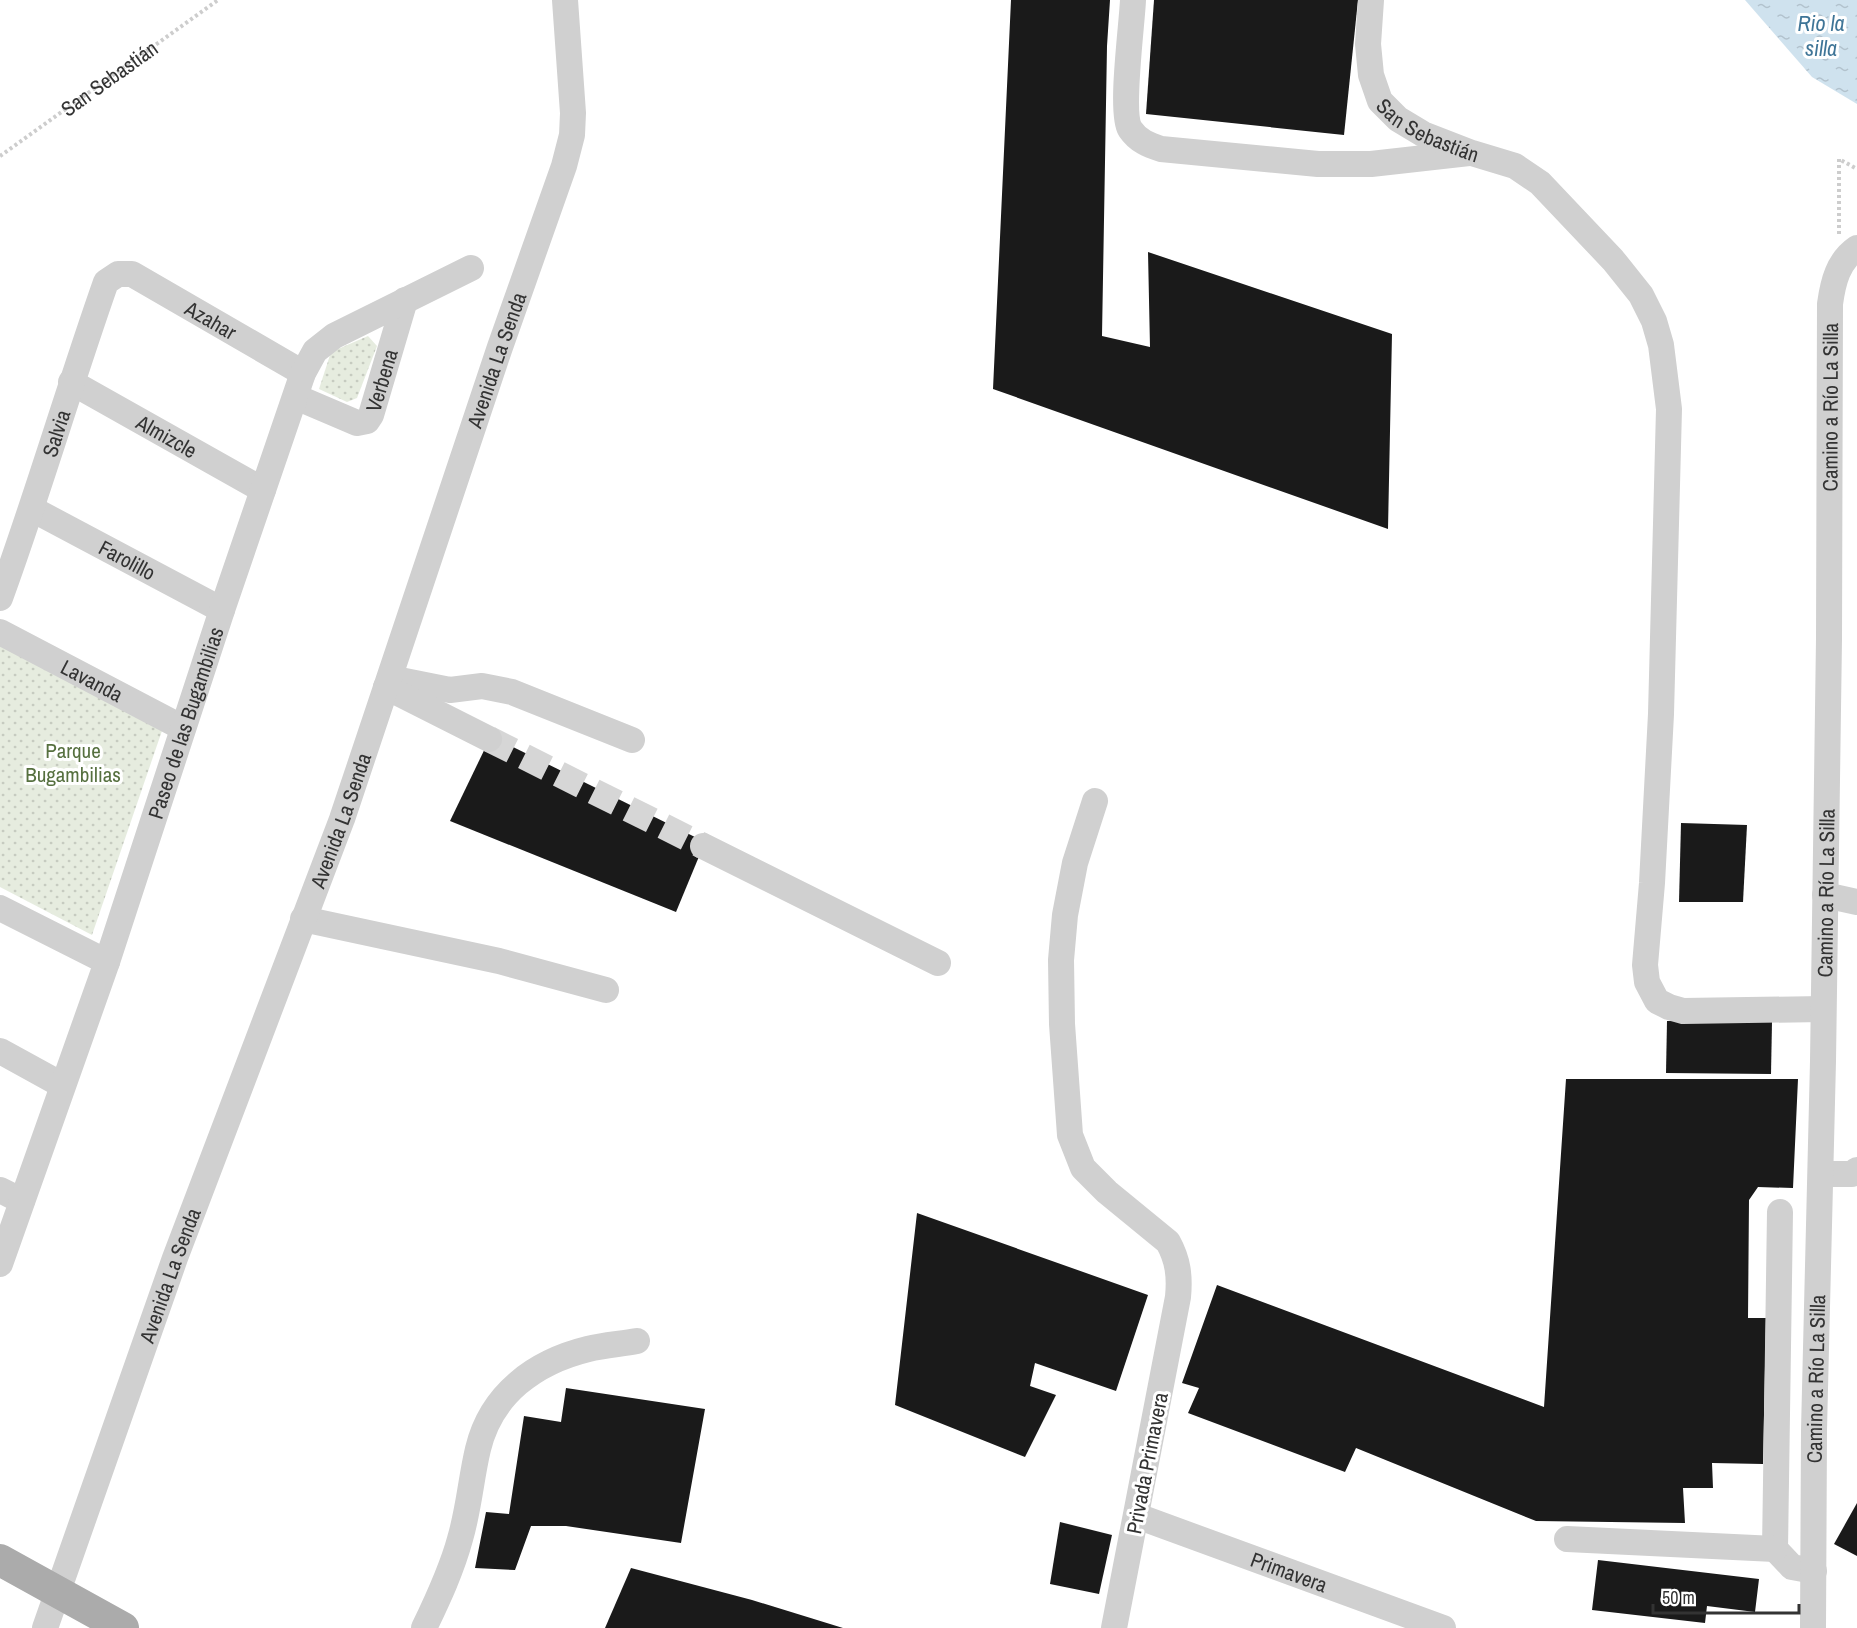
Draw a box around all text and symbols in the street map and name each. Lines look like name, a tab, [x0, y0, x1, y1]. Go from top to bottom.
water label: Rio la silla	[1797, 8, 1845, 63]
street label: San Sebastián	[55, 33, 163, 123]
street label: San Sebastián	[1370, 91, 1483, 169]
street label: Avenida La Senda	[459, 288, 533, 433]
street label: Azahar	[179, 293, 242, 346]
street label: Camino a Río La Silla	[1815, 322, 1844, 491]
street label: Verbena	[358, 345, 404, 415]
street label: Salvia	[35, 406, 77, 460]
street label: Almizcle	[131, 407, 202, 465]
street label: Farolillo	[94, 533, 161, 587]
street label: Paseo de las Bugambilias	[140, 623, 230, 822]
street label: Lavanda	[56, 652, 128, 709]
park label: Parque Bugambilias	[25, 736, 121, 789]
street label: Avenida La Senda	[302, 749, 378, 893]
street label: Camino a Río La Silla	[1810, 808, 1841, 978]
street label: Avenida La Senda	[132, 1203, 207, 1348]
street label: Camino a Río La Silla	[1799, 1294, 1832, 1463]
street label: Privada Primavera	[1119, 1389, 1175, 1536]
street label: Primavera	[1247, 1544, 1332, 1599]
scale bar	[1653, 1577, 1798, 1615]
text: 50 m	[1662, 1585, 1695, 1610]

